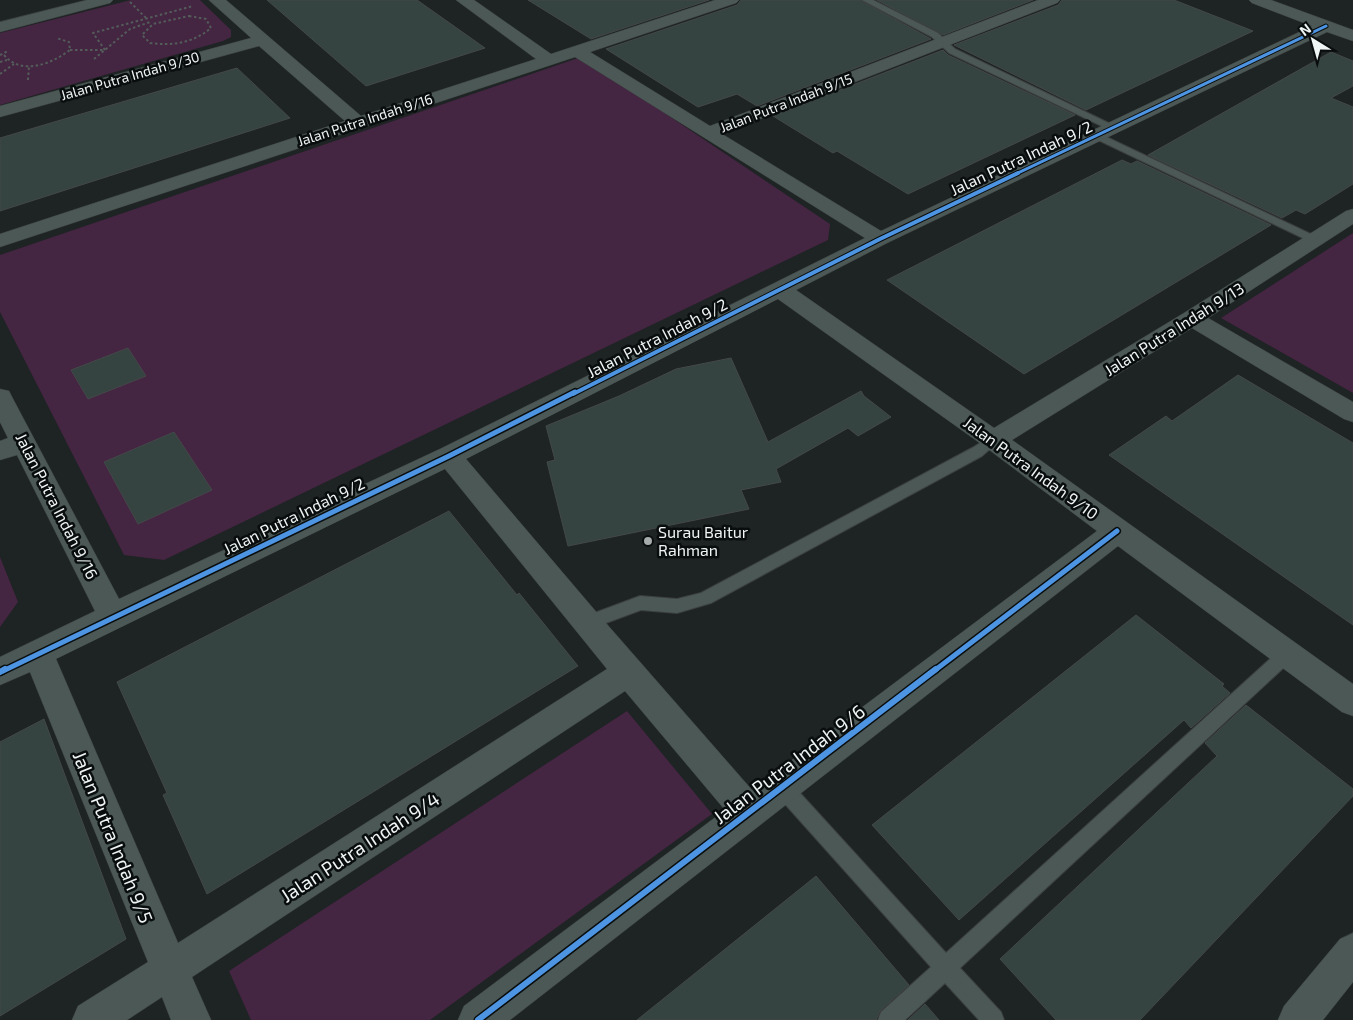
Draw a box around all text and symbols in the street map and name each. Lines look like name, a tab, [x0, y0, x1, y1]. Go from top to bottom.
north arrow	[1288, 15, 1338, 65]
text: N	[1296, 19, 1314, 39]
street label: Jalan Putra Indah 9/30	[58, 48, 201, 104]
street label: Jalan Putra Indah 9/15	[717, 69, 855, 136]
street label: Jalan Putra Indah 9/16	[295, 90, 435, 149]
street label: Jalan Putra Indah 9/2	[947, 116, 1095, 199]
street label: Jalan Putra Indah 9/13	[1100, 278, 1247, 379]
street label: Jalan Putra Indah 9/2	[584, 294, 730, 381]
street label: Jalan Putra Indah 9/10	[960, 412, 1102, 523]
street label: Jalan Putra Indah 9/16	[12, 430, 103, 582]
street label: Jalan Putra Indah 9/2	[220, 473, 368, 558]
place label: Surau Baitur Rahman	[658, 522, 749, 559]
marker: Surau Baitur Rahman	[642, 535, 654, 547]
street label: Jalan Putra Indah 9/6	[708, 699, 869, 828]
street label: Jalan Putra Indah 9/5	[68, 748, 158, 926]
street label: Jalan Putra Indah 9/4	[276, 787, 443, 907]

